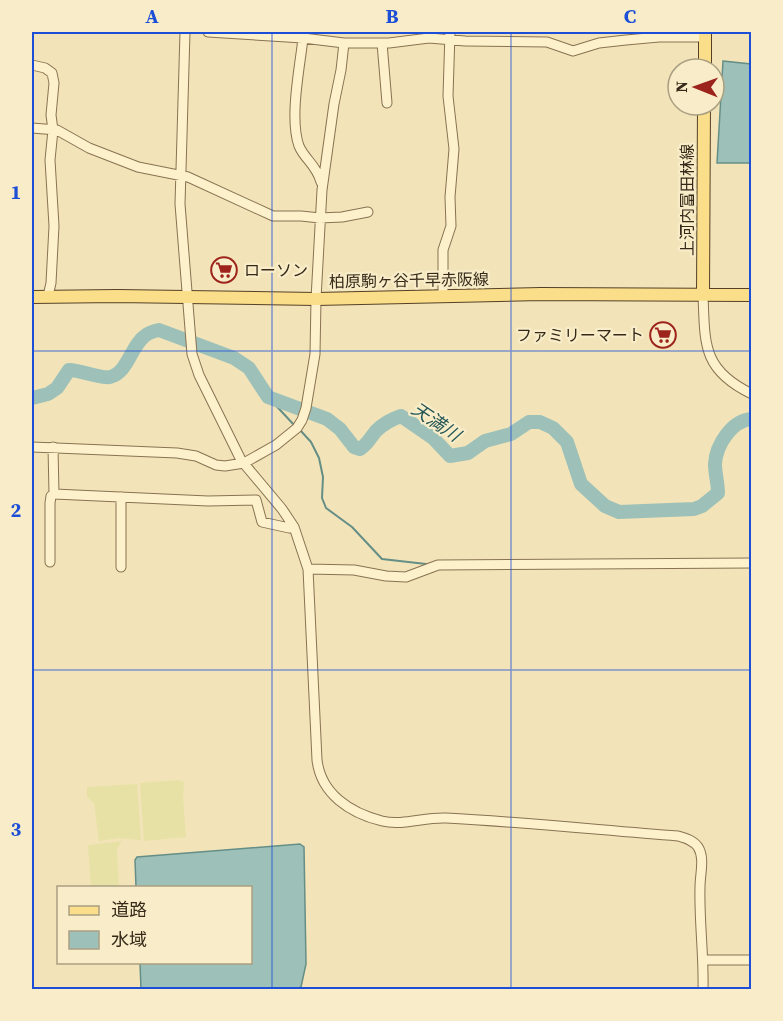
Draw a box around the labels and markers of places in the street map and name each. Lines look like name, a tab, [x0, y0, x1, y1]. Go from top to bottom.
supermarket icon: ローソン	[209, 255, 239, 285]
place label: ローソン	[244, 259, 308, 281]
supermarket icon: ファミリーマート	[648, 320, 678, 350]
place label: ファミリーマート	[516, 324, 644, 346]

